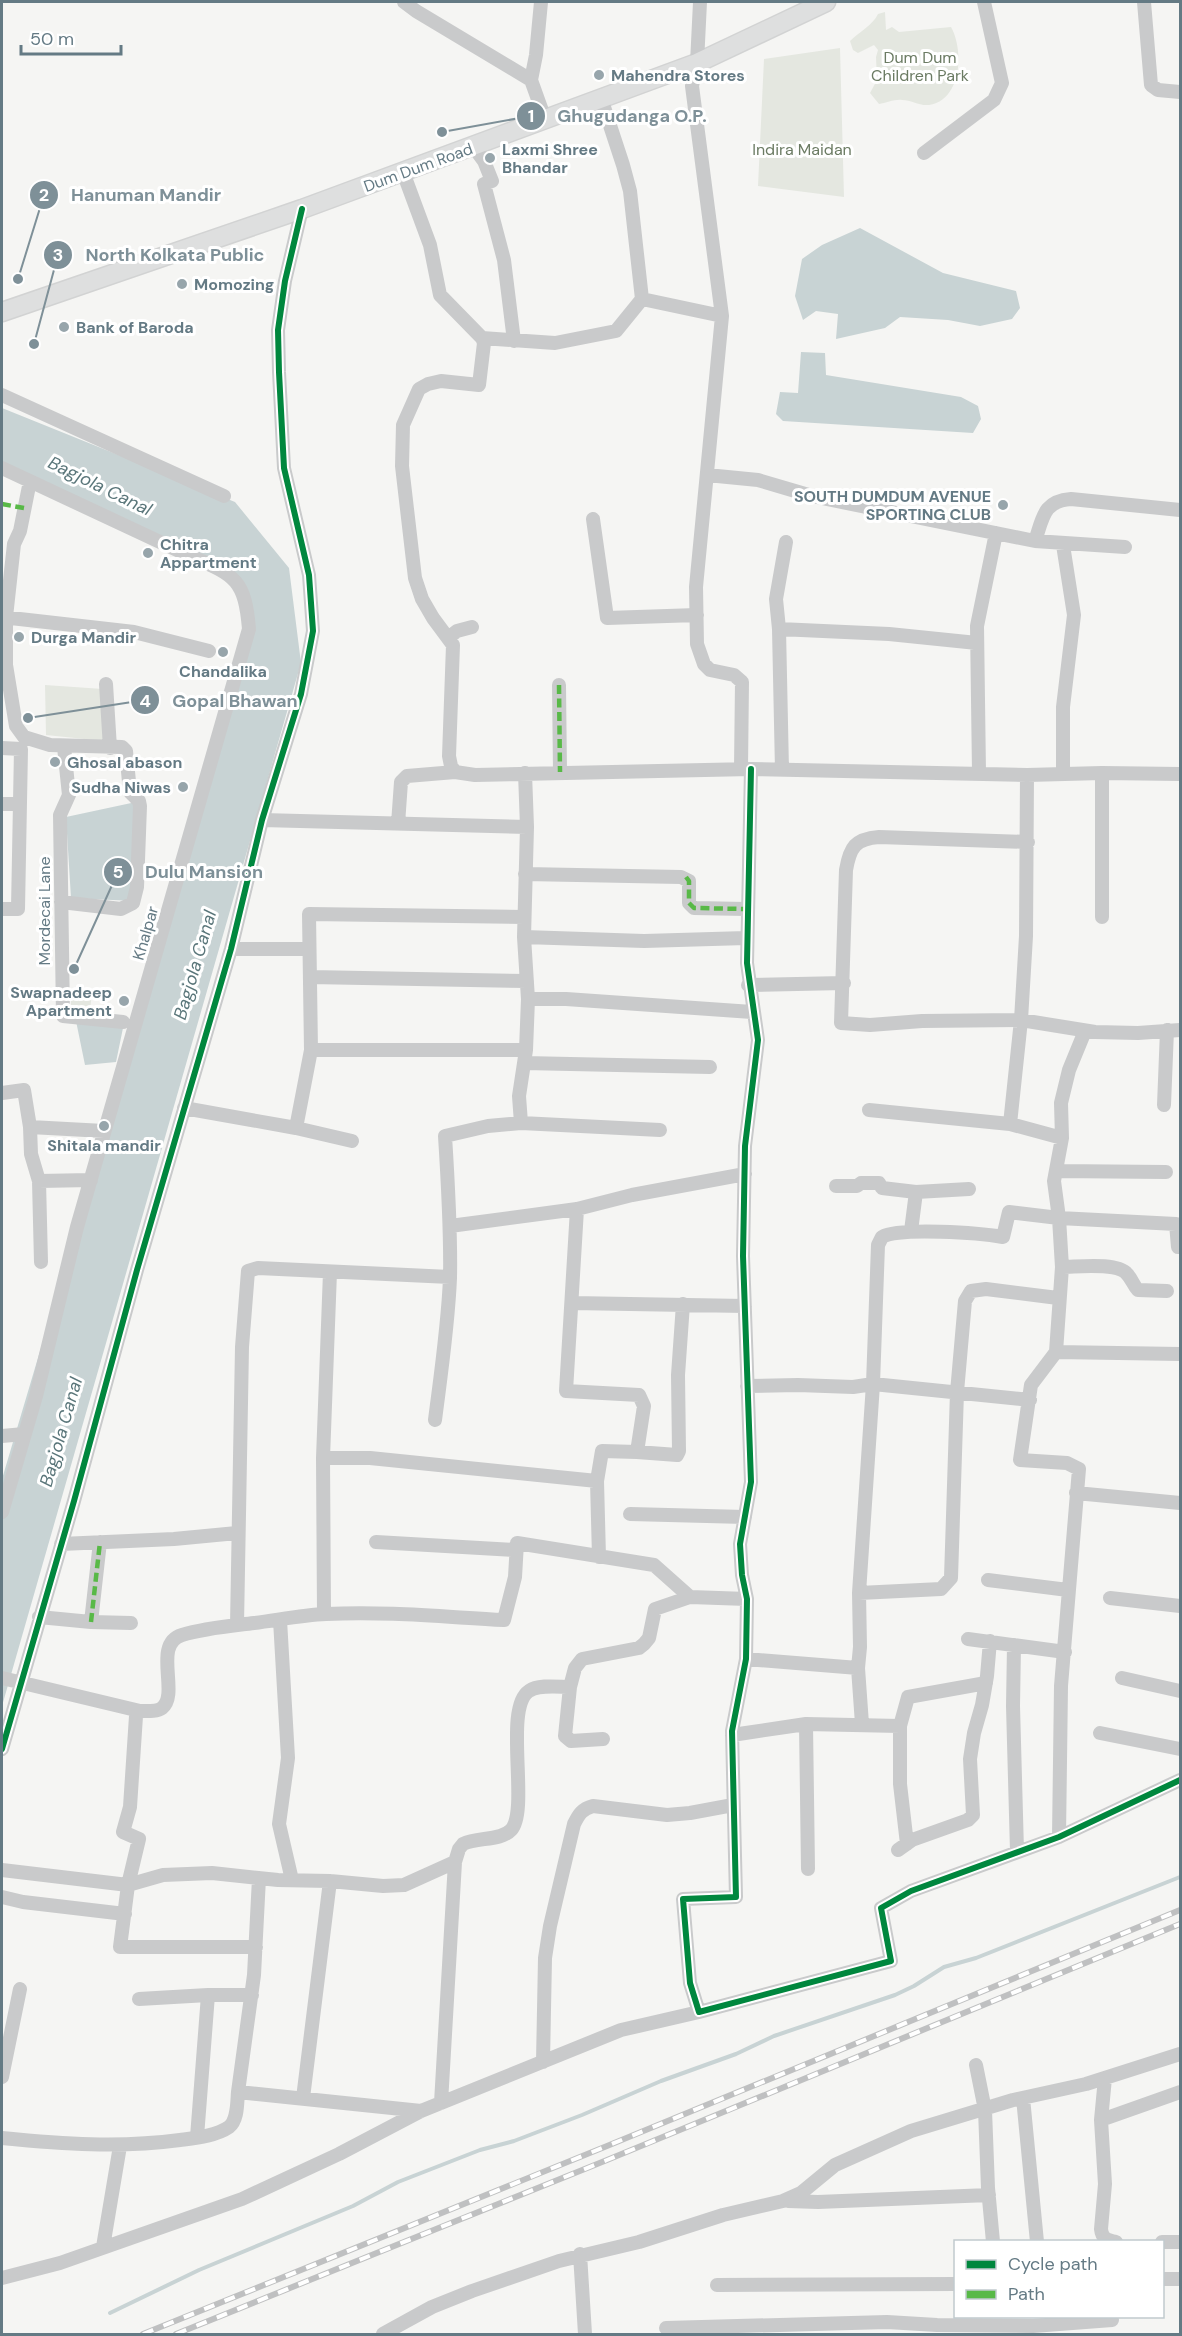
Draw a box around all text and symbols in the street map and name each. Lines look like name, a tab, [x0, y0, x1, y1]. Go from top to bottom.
scale bar	[21, 18, 122, 56]
text: 50 m	[30, 27, 74, 51]
park label: Dum Dum Children Park	[871, 47, 969, 86]
place label: Mahendra Stores	[611, 65, 745, 86]
marker: Mahendra Stores	[592, 68, 606, 82]
callout: Ghugudanga O.P.	[516, 98, 719, 134]
text: 1	[528, 104, 534, 128]
text: Ghugudanga O.P.	[557, 104, 707, 128]
street label: Dum Dum Road	[361, 138, 476, 197]
place label: Laxmi Shree Bhandar	[502, 139, 598, 178]
park label: Indira Maidan	[752, 139, 852, 160]
marker: Laxmi Shree Bhandar	[483, 151, 497, 165]
callout: Hanuman Mandir	[29, 177, 233, 213]
text: 2	[39, 183, 49, 207]
text: Hanuman Mandir	[71, 183, 221, 207]
callout: North Kolkata Public	[43, 237, 276, 273]
text: 3	[53, 243, 63, 267]
text: North Kolkata Public	[85, 243, 265, 267]
place label: Momozing	[194, 274, 274, 295]
marker: Momozing	[175, 277, 189, 291]
place label: Bank of Baroda	[76, 317, 194, 338]
marker: Bank of Baroda	[57, 320, 71, 334]
water label: Bagjola Canal	[44, 451, 157, 522]
place label: SOUTH DUMDUM AVENUE SPORTING CLUB	[794, 486, 991, 525]
marker: SOUTH DUMDUM AVENUE SPORTING CLUB	[996, 498, 1010, 512]
place label: Chitra Appartment	[160, 534, 257, 573]
marker: Chitra Appartment	[141, 546, 155, 560]
place label: Durga Mandir	[31, 627, 136, 648]
marker: Durga Mandir	[12, 630, 26, 644]
marker: Chandalika	[216, 645, 230, 659]
place label: Chandalika	[179, 661, 267, 682]
callout: Gopal Bhawan	[130, 682, 309, 718]
text: 4	[139, 689, 151, 713]
text: Gopal Bhawan	[172, 689, 298, 713]
place label: Ghosal abason	[67, 752, 182, 773]
marker: Ghosal abason	[48, 755, 62, 769]
place label: Sudha Niwas	[71, 777, 171, 798]
marker: Sudha Niwas	[176, 780, 190, 794]
callout: Dulu Mansion	[103, 854, 275, 890]
street label: Mordecai Lane	[34, 856, 55, 966]
text: 5	[112, 860, 124, 884]
text: Dulu Mansion	[145, 860, 263, 884]
street label: Khalpar	[128, 904, 163, 963]
water label: Bagjola Canal	[168, 907, 222, 1022]
place label: Swapnadeep Apartment	[10, 982, 112, 1021]
marker: Swapnadeep Apartment	[117, 994, 131, 1008]
marker: Shitala mandir	[97, 1119, 111, 1133]
place label: Shitala mandir	[47, 1135, 161, 1156]
water label: Bagjola Canal	[34, 1374, 88, 1489]
legend	[954, 2240, 1164, 2318]
text: Cycle path	[1008, 2252, 1098, 2276]
text: Path	[1008, 2282, 1045, 2306]

